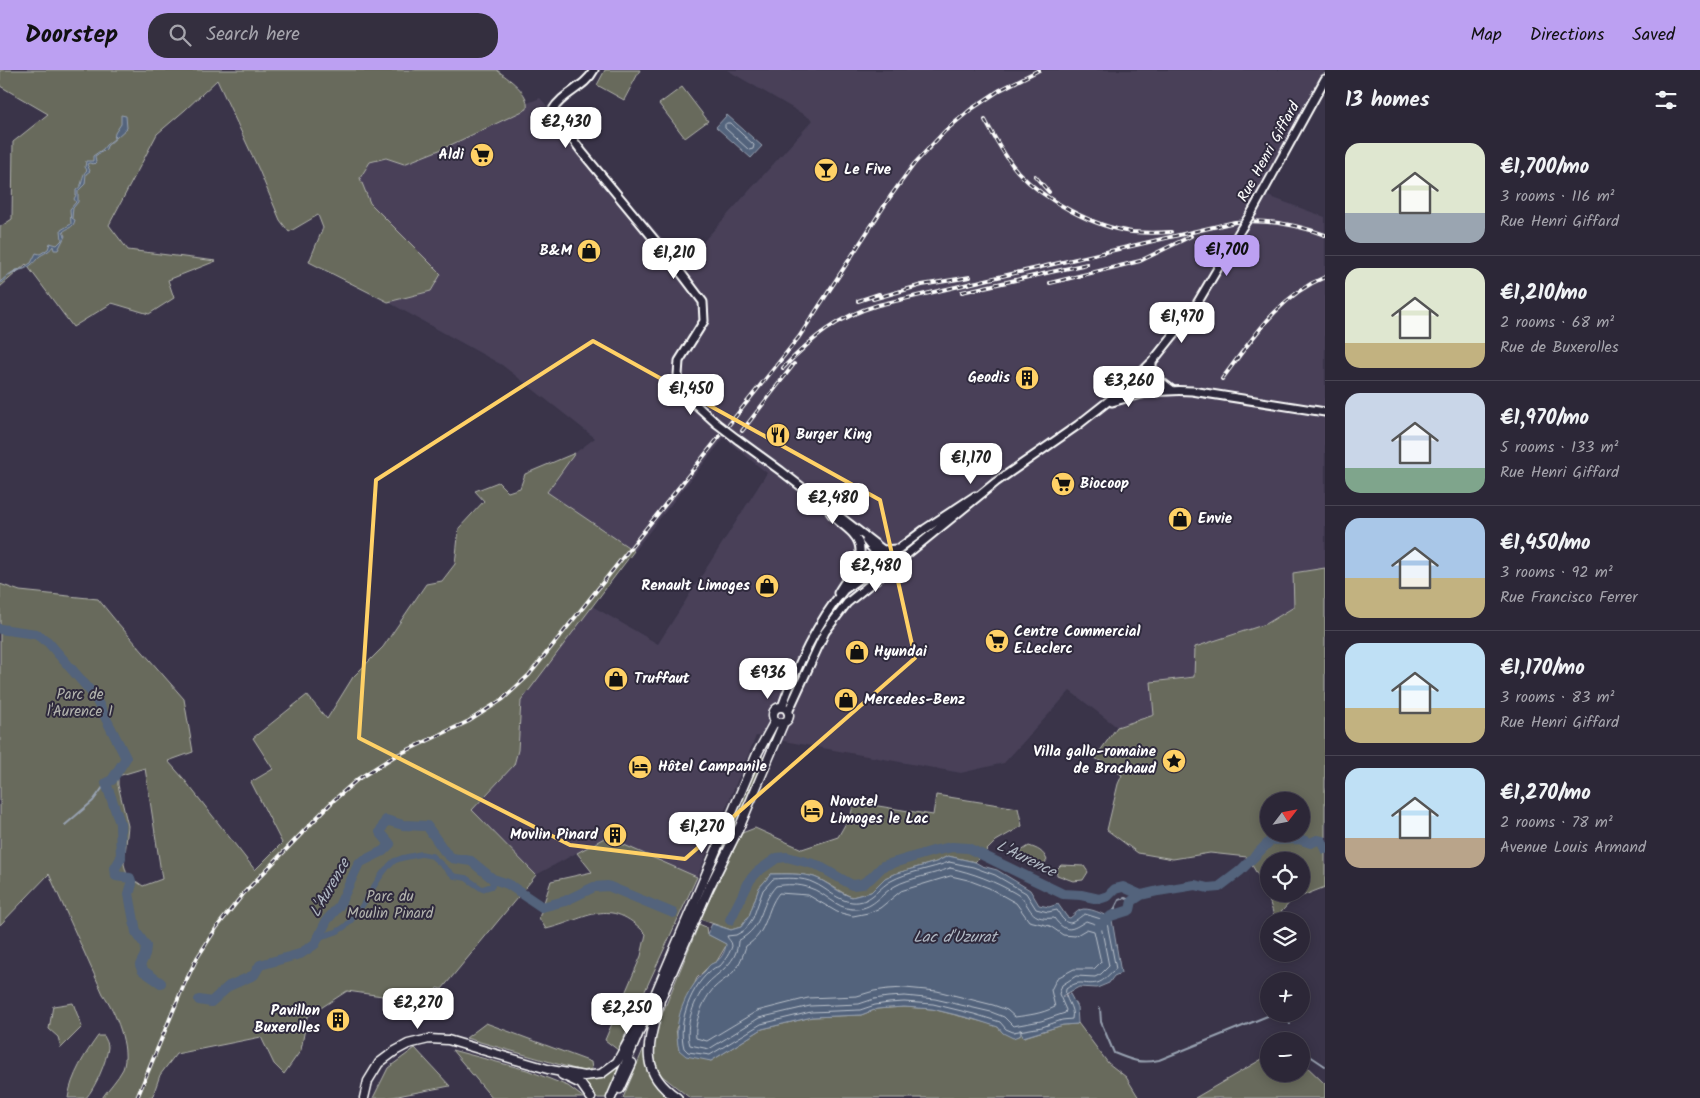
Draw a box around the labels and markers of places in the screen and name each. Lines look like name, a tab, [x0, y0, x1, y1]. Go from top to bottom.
pin: €2,430	[525, 106, 607, 149]
supermarket icon: Aldi	[469, 142, 495, 168]
place label: Aldi	[439, 143, 465, 167]
bar icon: Le Five	[813, 157, 839, 183]
place label: Le Five	[844, 158, 892, 182]
pin: €1,700	[1186, 234, 1268, 277]
shop icon: B&M	[576, 238, 602, 264]
pin: €1,210	[633, 238, 715, 280]
place label: B&M	[540, 239, 573, 263]
pin: €1,970	[1141, 302, 1223, 344]
building icon: Geodis	[1014, 365, 1040, 391]
place label: Geodis	[968, 366, 1010, 390]
pin: €3,260	[1088, 366, 1170, 408]
pin: €1,450	[650, 374, 732, 416]
restaurant icon: Burger King	[765, 422, 791, 448]
place label: Burger King	[796, 423, 872, 447]
pin: €1,170	[930, 442, 1012, 485]
supermarket icon: Biocoop	[1050, 471, 1076, 497]
place label: Biocoop	[1080, 472, 1129, 496]
pin: €2,480	[792, 482, 874, 525]
shop icon: Envie	[1167, 506, 1193, 532]
place label: Envie	[1198, 507, 1233, 531]
pin: €2,480	[835, 550, 917, 593]
shop icon: Renault Limoges	[754, 573, 780, 599]
place label: Renault Limoges	[641, 574, 750, 598]
place label: Centre Commercial E.Leclerc	[1014, 620, 1140, 661]
supermarket icon: Centre Commercial E.Leclerc	[984, 628, 1010, 654]
shop icon: Hyundai	[844, 639, 870, 665]
place label: Hyundai	[874, 640, 928, 664]
pin: €936	[738, 658, 798, 700]
shop icon: Truffaut	[603, 666, 629, 692]
place label: Truffaut	[634, 667, 690, 691]
shop icon: Mercedes-Benz	[833, 687, 859, 713]
place label: Mercedes-Benz	[864, 688, 965, 712]
place label: Villa gallo-romaine de Brachaud	[1033, 740, 1157, 781]
place icon: Villa gallo-romaine de Brachaud	[1161, 748, 1187, 774]
hotel icon: Hôtel Campanile	[627, 754, 653, 780]
place label: Hôtel Campanile	[658, 755, 768, 779]
place label: Novotel Limoges le Lac	[830, 790, 929, 831]
hotel icon: Novotel Limoges le Lac	[799, 798, 825, 824]
pin: €1,270	[661, 812, 743, 854]
building icon: Movlin Pinard	[602, 822, 628, 848]
place label: Movlin Pinard	[510, 823, 599, 847]
pin: €2,270	[377, 988, 459, 1030]
pin: €2,250	[586, 992, 668, 1035]
place label: Pavillon Buxerolles	[254, 999, 320, 1040]
building icon: Pavillon Buxerolles	[325, 1007, 351, 1033]

